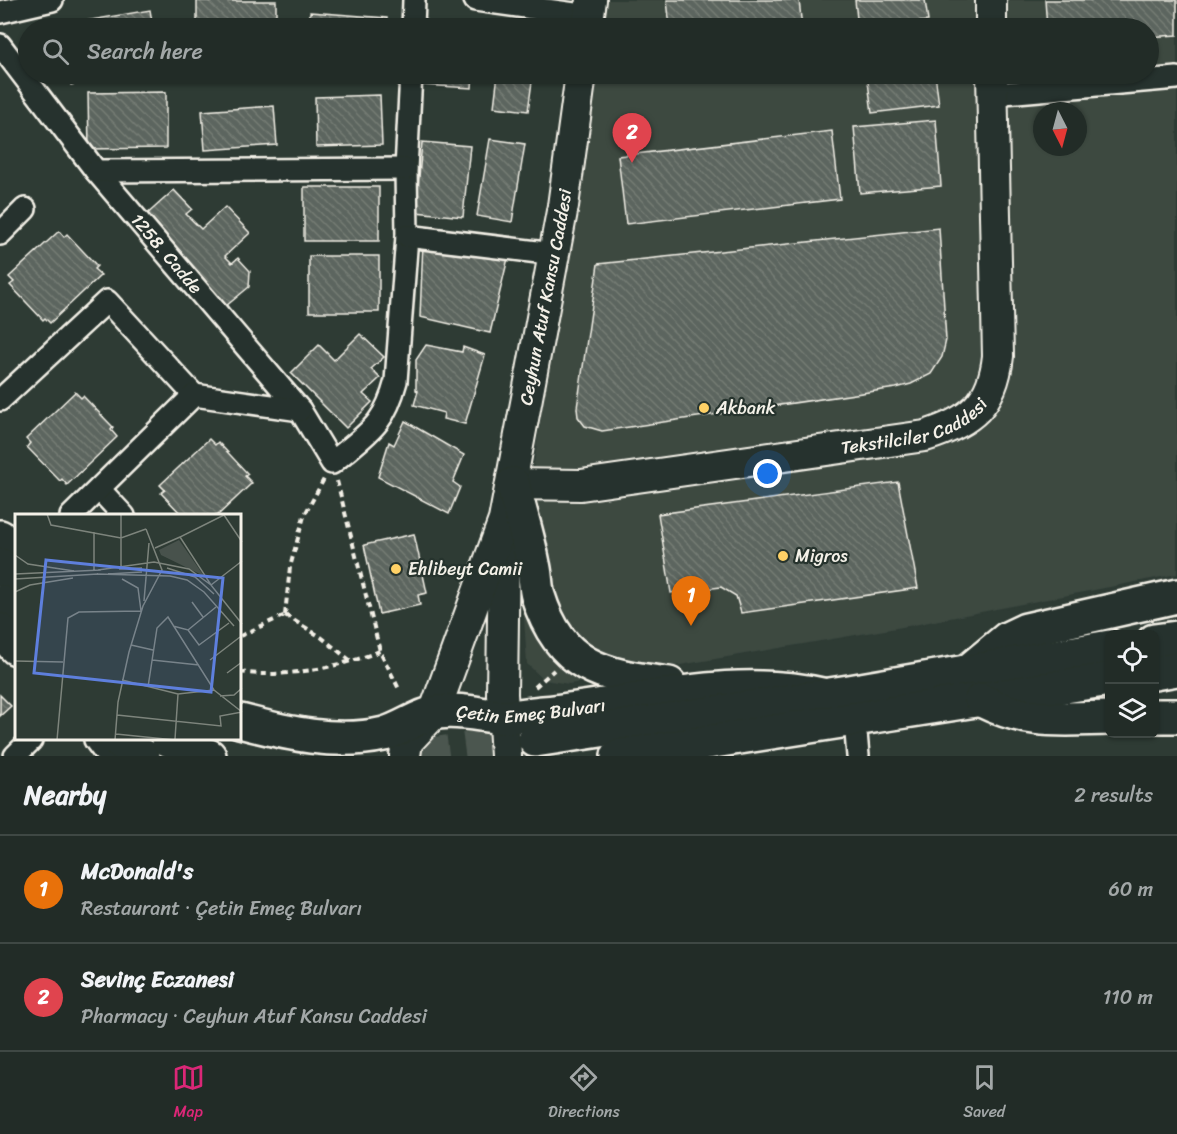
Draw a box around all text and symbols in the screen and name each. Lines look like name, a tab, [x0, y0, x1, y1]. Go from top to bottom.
search box	[18, 18, 1159, 84]
text: Search here	[87, 32, 203, 71]
icon: search	[39, 35, 72, 68]
north arrow	[1033, 102, 1087, 156]
pin: 2	[612, 114, 652, 163]
street label: Ceyhun Atuf Kansu Caddesi	[510, 186, 581, 408]
street label: 1258. Cadde	[122, 206, 211, 302]
street label: Tekstilciler Caddesi	[839, 390, 997, 464]
place label: Akbank	[715, 392, 776, 424]
marker: Akbank	[697, 401, 711, 415]
your location	[753, 459, 782, 488]
inset map	[15, 514, 242, 741]
place label: Migros	[795, 540, 848, 572]
marker: Migros	[776, 549, 790, 563]
place label: Ehlibeyt Camii	[408, 553, 523, 585]
marker: Ehlibeyt Camii	[389, 562, 403, 576]
pin: 1	[672, 576, 710, 626]
map controls	[1105, 630, 1159, 738]
button: locate	[1105, 630, 1159, 684]
button: layers	[1105, 684, 1159, 738]
street label: Çetin Emeç Bulvarı	[455, 689, 608, 733]
text: Nearby	[24, 772, 106, 818]
text: 2 results	[1074, 778, 1153, 813]
text: McDonald's	[81, 852, 193, 891]
text: 1	[39, 872, 48, 907]
text: 60 m	[1108, 872, 1153, 907]
text: Restaurant · Çetin Emeç Bulvarı	[81, 891, 362, 926]
text: Sevinç Eczanesi	[81, 960, 234, 999]
text: 2	[38, 980, 49, 1015]
text: 110 m	[1103, 980, 1153, 1015]
text: Pharmacy · Ceyhun Atuf Kansu Caddesi	[81, 999, 427, 1034]
tab: Map	[172, 1061, 205, 1126]
tab: Directions	[548, 1061, 620, 1126]
tab: Saved	[963, 1061, 1005, 1126]

